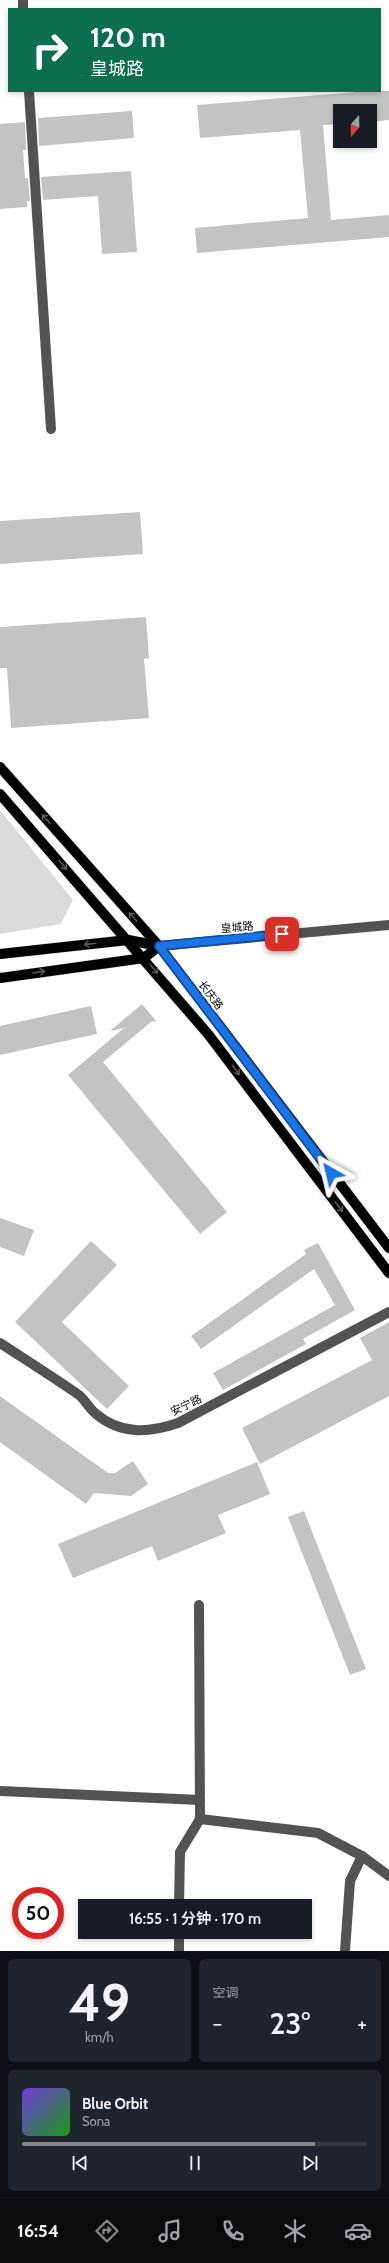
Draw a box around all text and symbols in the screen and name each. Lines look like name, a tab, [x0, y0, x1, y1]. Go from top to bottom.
text: 120 m	[90, 20, 166, 54]
icon: right	[24, 24, 76, 76]
text: 皇城路	[90, 58, 144, 80]
north arrow	[333, 104, 377, 148]
map controls	[333, 104, 377, 148]
one-way arrow	[42, 814, 51, 825]
one-way arrow	[58, 860, 67, 870]
one-way arrow	[128, 911, 137, 922]
pin	[265, 917, 299, 951]
street label: 皇城路	[220, 919, 254, 935]
icon: arrive	[271, 923, 293, 945]
one-way arrow	[84, 940, 97, 948]
one-way arrow	[149, 964, 158, 975]
one-way arrow	[32, 968, 45, 976]
street label: 长庆路	[195, 978, 227, 1012]
one-way arrow	[232, 1065, 240, 1076]
position arrow	[310, 1152, 352, 1194]
one-way arrow	[335, 1202, 344, 1213]
street label: 安宁路	[168, 1391, 204, 1419]
speed limit sign: 50	[12, 1887, 64, 1939]
text: 16:55 · 1 分钟 · 170 m	[129, 1910, 261, 1928]
text: 49	[68, 1971, 130, 2034]
text: 空调	[213, 1984, 239, 2000]
text: 23°	[269, 2005, 310, 2042]
text: −	[213, 2010, 222, 2037]
text: +	[357, 2010, 367, 2037]
text: km/h	[85, 2029, 113, 2045]
text: Blue Orbit	[82, 2095, 148, 2113]
text: Sona	[82, 2113, 110, 2129]
icon: previous	[69, 2152, 91, 2174]
icon: pause	[184, 2152, 206, 2174]
icon: next	[299, 2152, 321, 2174]
icon: directions	[93, 2217, 121, 2245]
icon: music	[156, 2217, 184, 2245]
icon: phone	[219, 2217, 247, 2245]
icon: climate	[281, 2217, 309, 2245]
icon: car	[344, 2217, 372, 2245]
text: 16:54	[17, 2220, 59, 2242]

